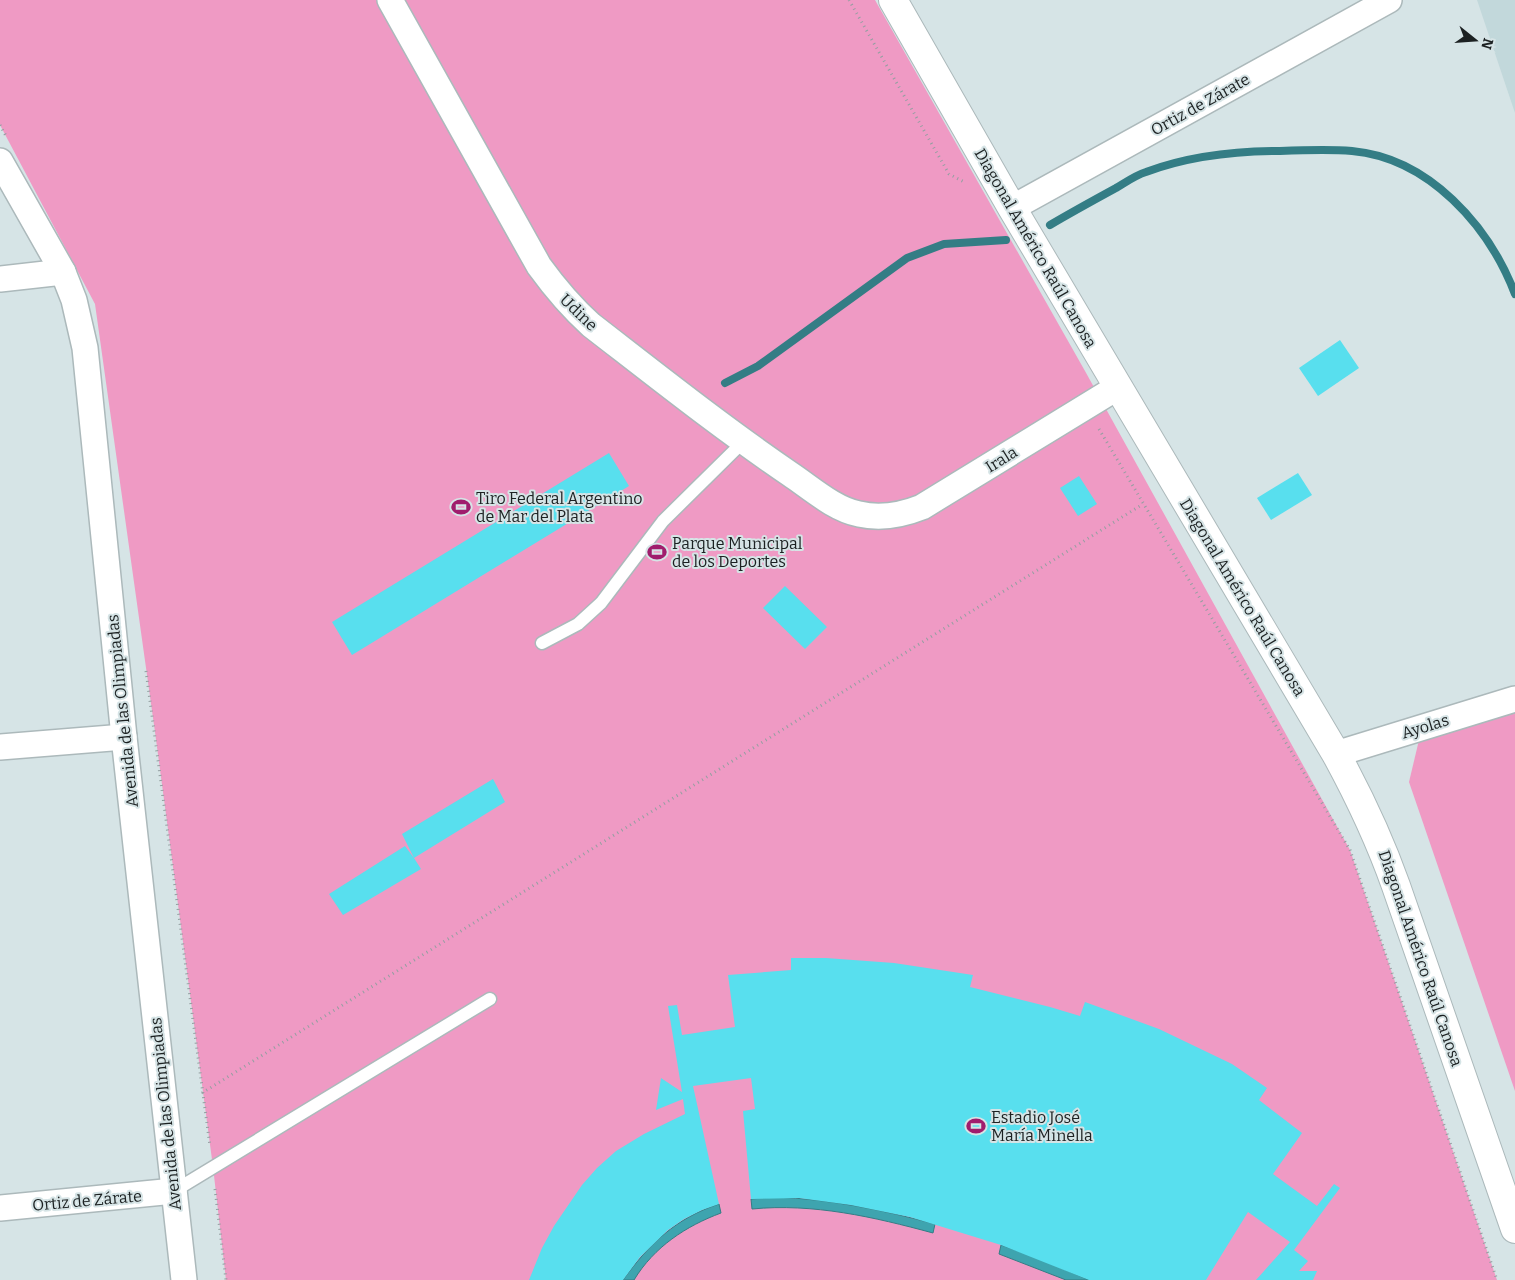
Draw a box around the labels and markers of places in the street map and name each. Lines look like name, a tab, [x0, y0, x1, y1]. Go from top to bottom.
place label: Tiro Federal Argentino de Mar del Plata	[476, 489, 643, 526]
sports icon: Tiro Federal Argentino de Mar del Plata	[450, 496, 472, 518]
place label: Parque Municipal de los Deportes	[672, 534, 803, 571]
sports icon: Parque Municipal de los Deportes	[646, 541, 668, 563]
place label: Estadio José María Minella	[991, 1108, 1093, 1145]
sports icon: Estadio José María Minella	[965, 1115, 987, 1137]

